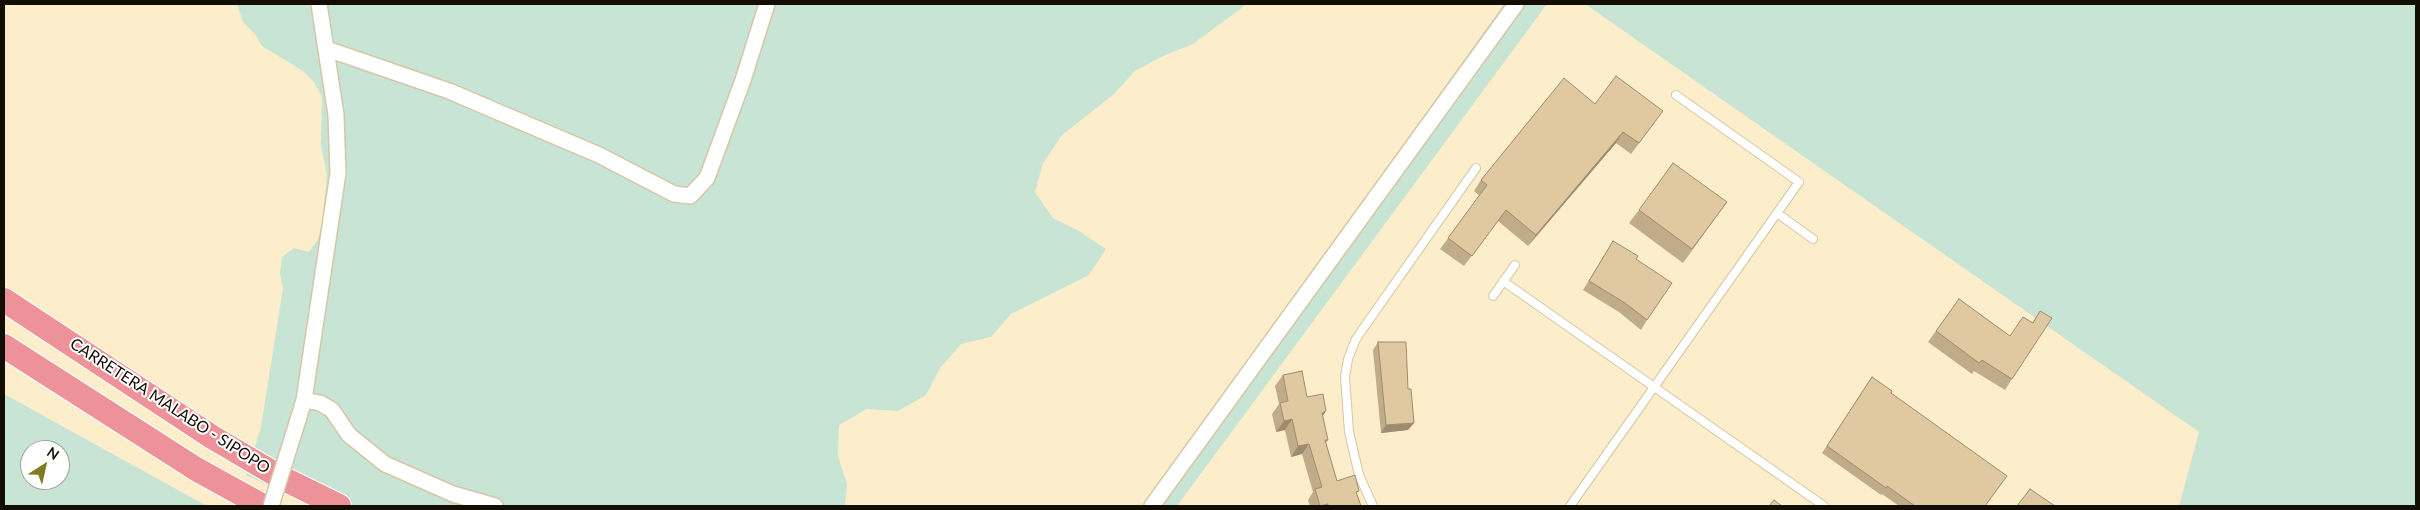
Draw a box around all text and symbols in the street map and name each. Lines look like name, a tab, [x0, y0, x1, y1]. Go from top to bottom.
street label: CARRETERA MALABO - SIPOPO	[66, 334, 274, 478]
north arrow	[20, 440, 70, 490]
text: N	[44, 443, 63, 463]

